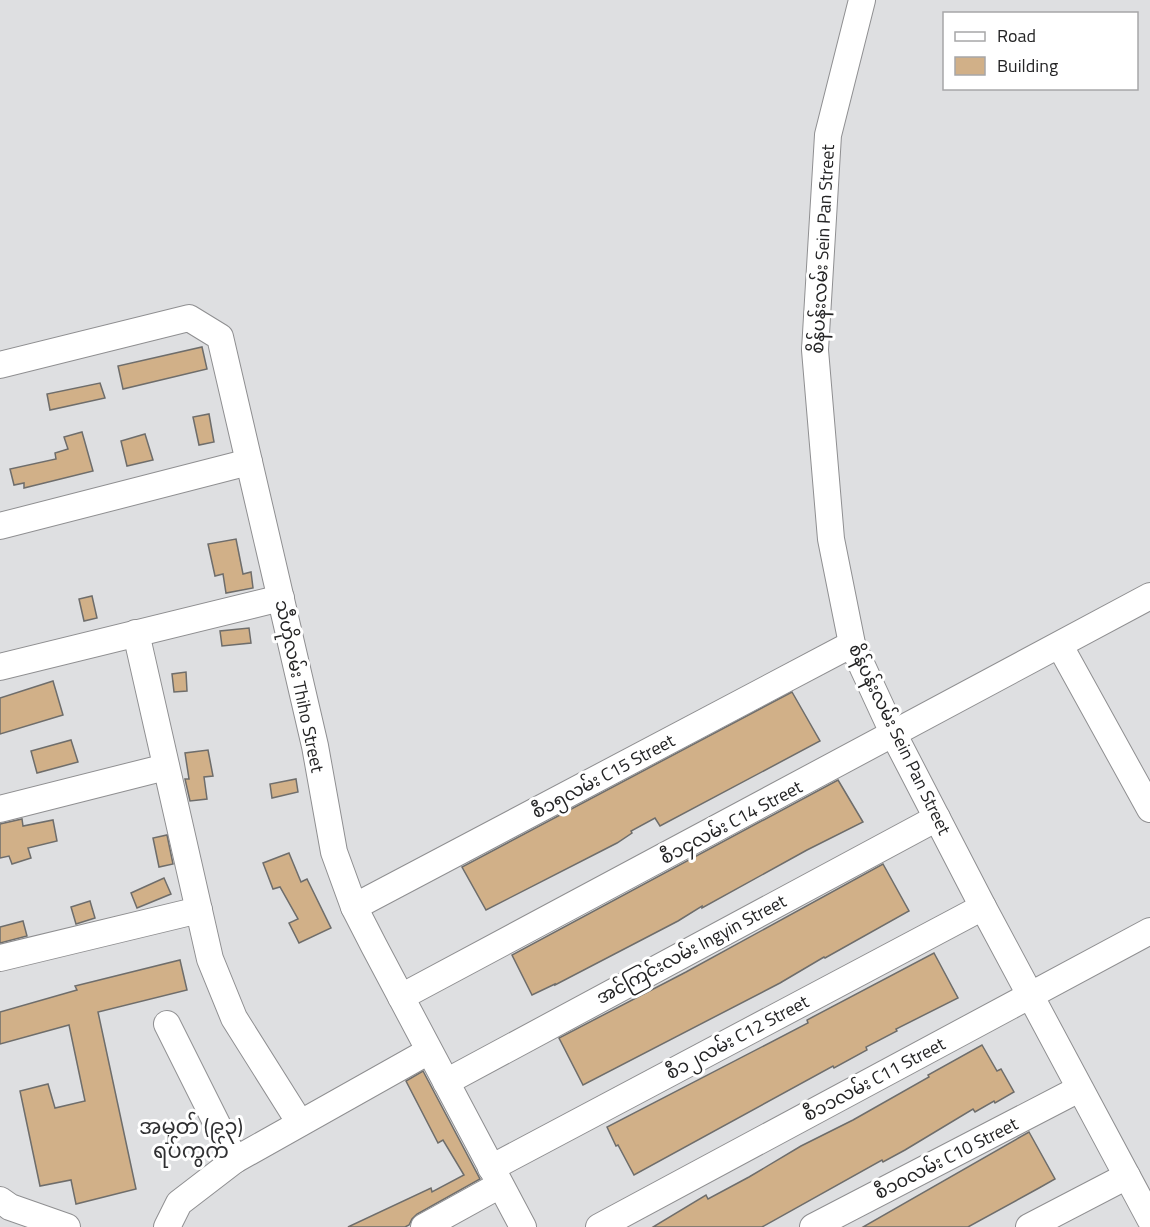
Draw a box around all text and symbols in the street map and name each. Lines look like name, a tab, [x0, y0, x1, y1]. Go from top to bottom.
legend	[943, 12, 1138, 90]
text: Road	[997, 22, 1036, 49]
text: Building	[997, 52, 1058, 79]
street label: စိန်ပန်းလမ်း Sein Pan Street	[803, 143, 843, 355]
street label: သီဟိုလမ်း Thiho Street	[267, 597, 332, 776]
street label: စိန်ပန်းလမ်း Sein Pan Street	[840, 639, 958, 841]
street label: စီ၁၅လမ်း C15 Street	[527, 727, 681, 827]
street label: စီ၁၄လမ်း C14 Street	[655, 773, 808, 873]
street label: အင်ကြင်းလမ်း Ingyin Street	[591, 887, 792, 1012]
street label: စီ၁၂လမ်း C12 Street	[661, 988, 815, 1088]
street label: စီ၁၁လမ်း C11 Street	[798, 1030, 950, 1128]
district label: အမှတ် (၉၃) ရပ်ကွက်	[139, 1110, 243, 1168]
street label: စီ၁၀လမ်း C10 Street	[869, 1110, 1023, 1206]

